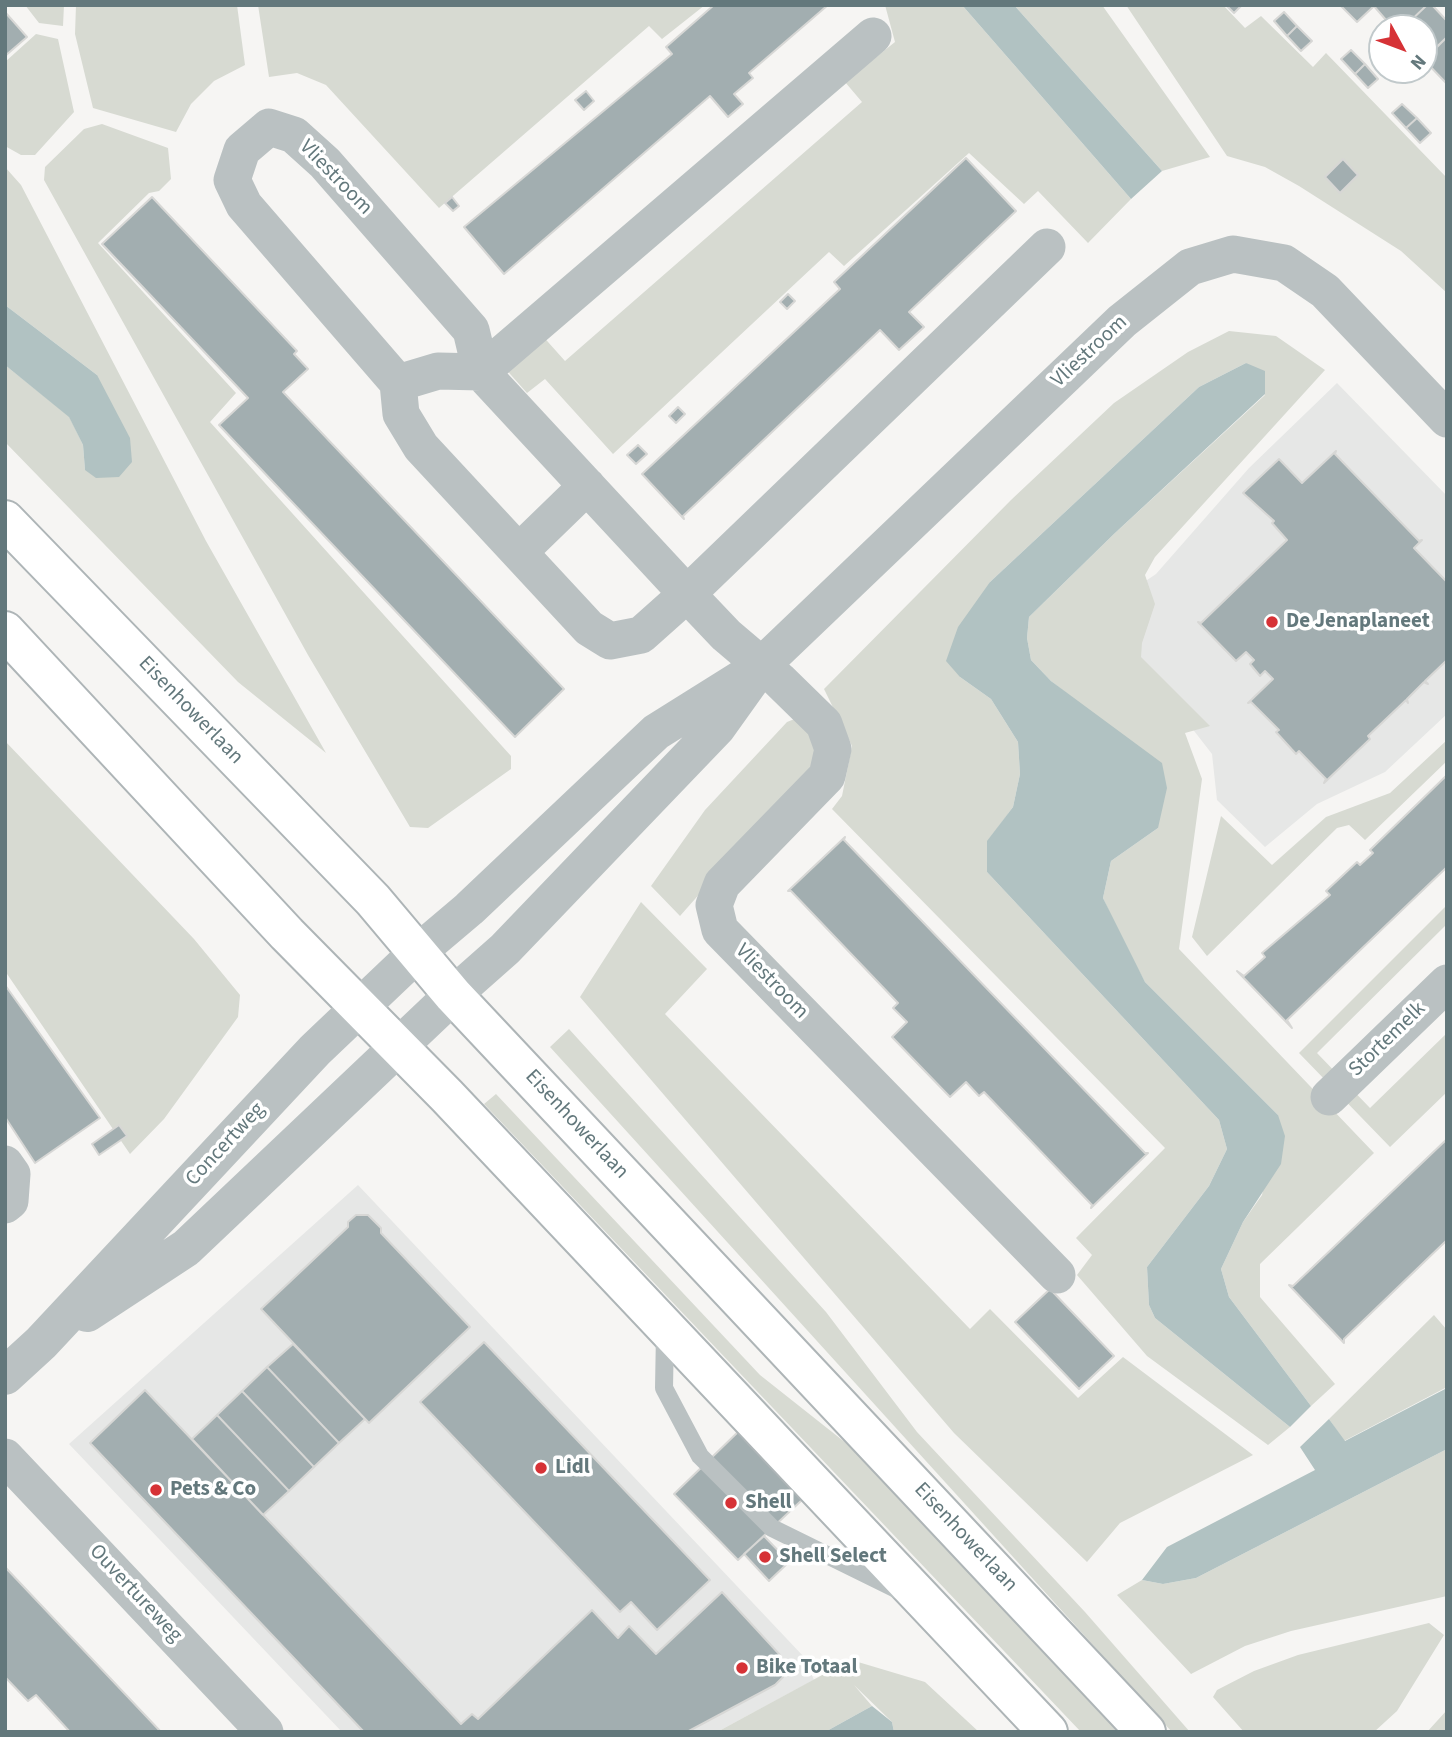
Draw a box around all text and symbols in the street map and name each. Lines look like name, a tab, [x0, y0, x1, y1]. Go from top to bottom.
north arrow	[1368, 14, 1438, 84]
text: N	[1403, 48, 1432, 75]
street label: Vliestroom	[293, 135, 377, 221]
street label: Vliestroom	[1047, 311, 1133, 393]
place label: De Jenaplaneet	[1286, 609, 1430, 635]
marker: De Jenaplaneet	[1264, 614, 1280, 630]
street label: Eisenhowerlaan	[132, 652, 248, 770]
street label: Vliestroom	[729, 939, 813, 1025]
street label: Stortemelk	[1344, 997, 1432, 1083]
street label: Eisenhowerlaan	[519, 1065, 633, 1185]
street label: Concertweg	[181, 1098, 271, 1192]
place label: Lidl	[555, 1455, 590, 1481]
marker: Lidl	[533, 1460, 549, 1476]
place label: Pets & Co	[170, 1477, 256, 1503]
street label: Eisenhowerlaan	[908, 1478, 1022, 1598]
marker: Pets & Co	[148, 1482, 164, 1498]
place label: Shell	[745, 1490, 792, 1516]
marker: Shell	[723, 1495, 739, 1511]
street label: Ouvertureweg	[83, 1540, 187, 1648]
place label: Shell Select	[779, 1544, 887, 1570]
marker: Shell Select	[757, 1549, 773, 1565]
place label: Bike Totaal	[756, 1655, 857, 1681]
marker: Bike Totaal	[734, 1660, 750, 1676]

